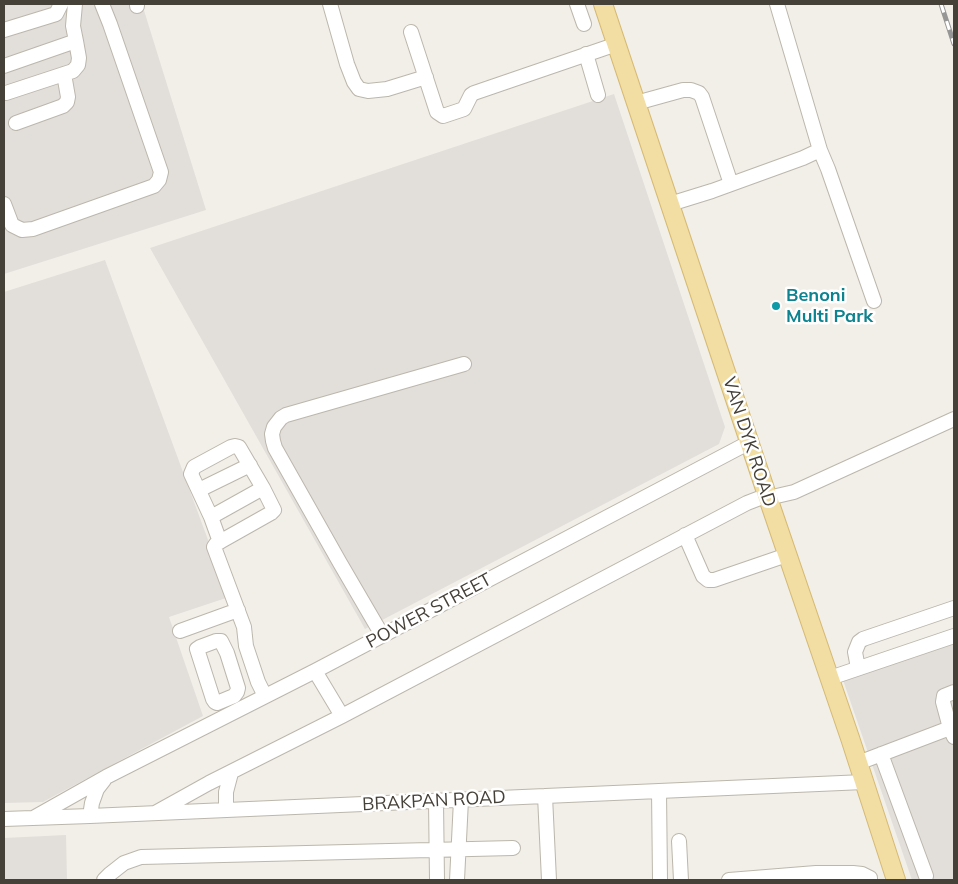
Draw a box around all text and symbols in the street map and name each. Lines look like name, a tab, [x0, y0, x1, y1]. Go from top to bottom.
place label: Benoni Multi Park	[786, 285, 873, 328]
marker: Benoni Multi Park	[770, 300, 782, 312]
street label: VAN DYK ROAD	[718, 374, 780, 510]
street label: POWER STREET	[363, 569, 495, 653]
street label: BRAKPAN ROAD	[362, 786, 506, 816]

